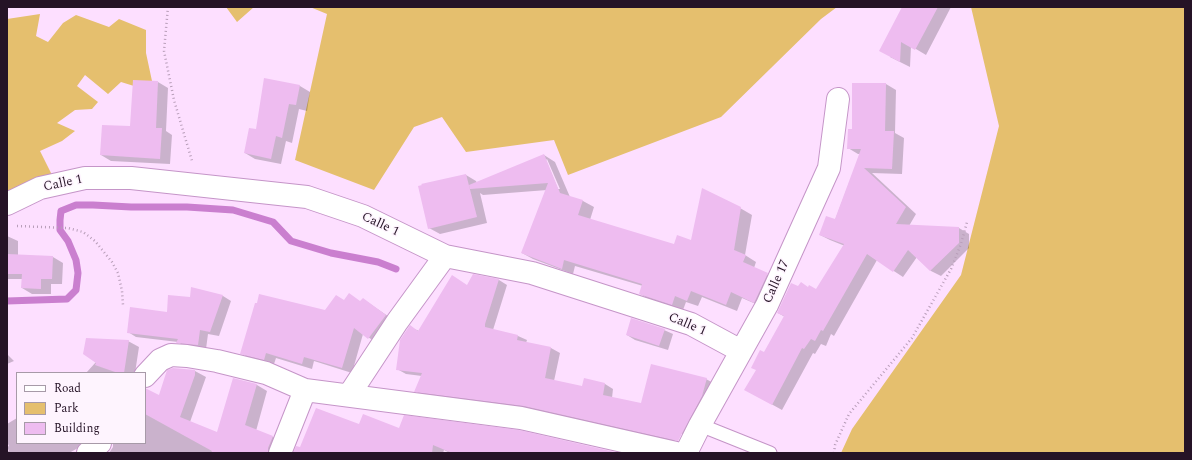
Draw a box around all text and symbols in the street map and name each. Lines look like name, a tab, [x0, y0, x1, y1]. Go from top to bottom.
street label: Calle 1	[42, 172, 84, 196]
street label: Calle 1	[359, 210, 401, 240]
street label: Calle 17	[761, 258, 793, 306]
street label: Calle 1	[666, 310, 708, 340]
legend	[16, 372, 146, 444]
text: Road	[54, 379, 81, 398]
text: Park	[54, 399, 79, 418]
text: Building	[54, 419, 100, 438]

